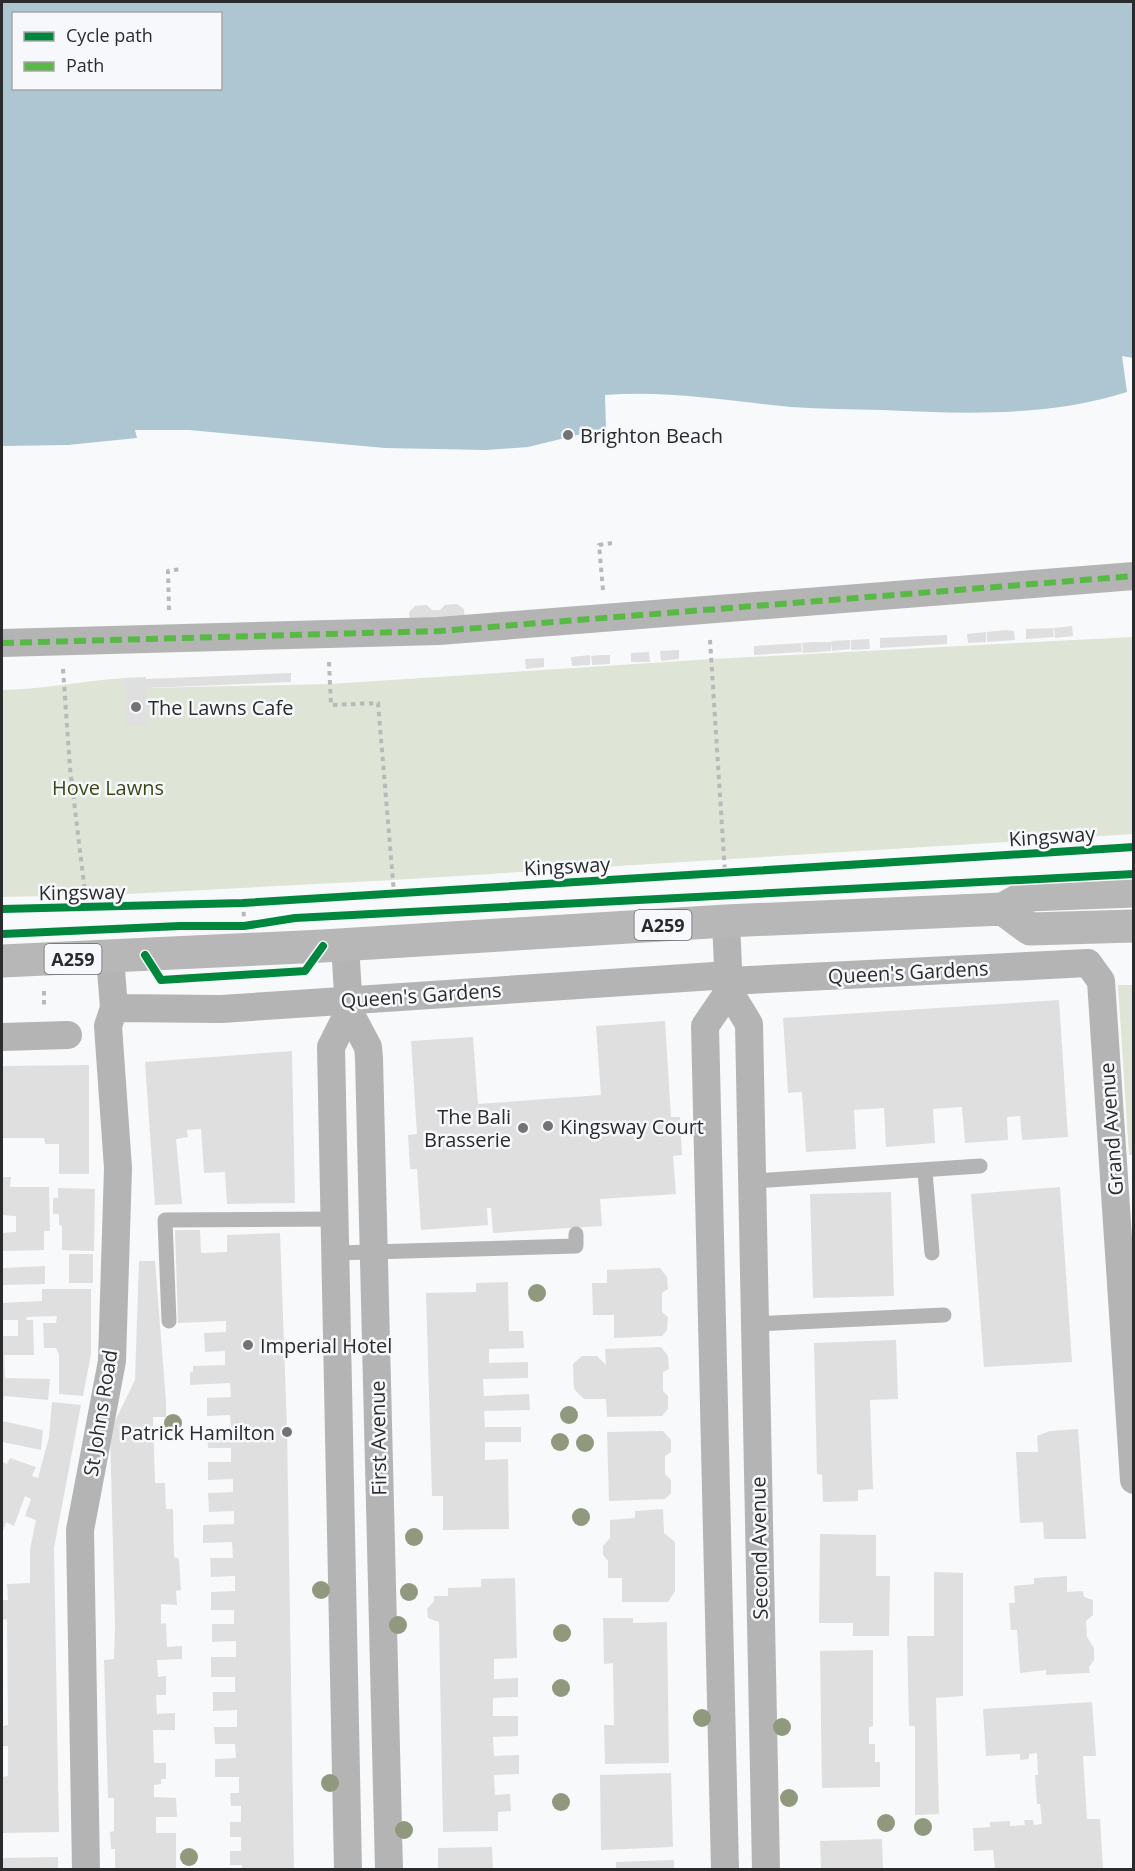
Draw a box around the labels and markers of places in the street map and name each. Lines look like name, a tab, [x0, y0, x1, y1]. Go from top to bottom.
place label: Brighton Beach	[580, 422, 723, 449]
marker: Brighton Beach	[561, 428, 575, 442]
place label: The Lawns Cafe	[148, 694, 293, 721]
marker: The Lawns Cafe	[129, 700, 143, 714]
place label: The Bali Brasserie	[424, 1103, 511, 1153]
place label: Kingsway Court	[560, 1113, 704, 1140]
marker: Kingsway Court	[541, 1119, 555, 1133]
marker: The Bali Brasserie	[516, 1121, 530, 1135]
place label: Imperial Hotel	[260, 1332, 392, 1359]
marker: Imperial Hotel	[241, 1338, 255, 1352]
place label: Patrick Hamilton	[120, 1419, 275, 1446]
marker: Patrick Hamilton	[280, 1425, 294, 1439]

